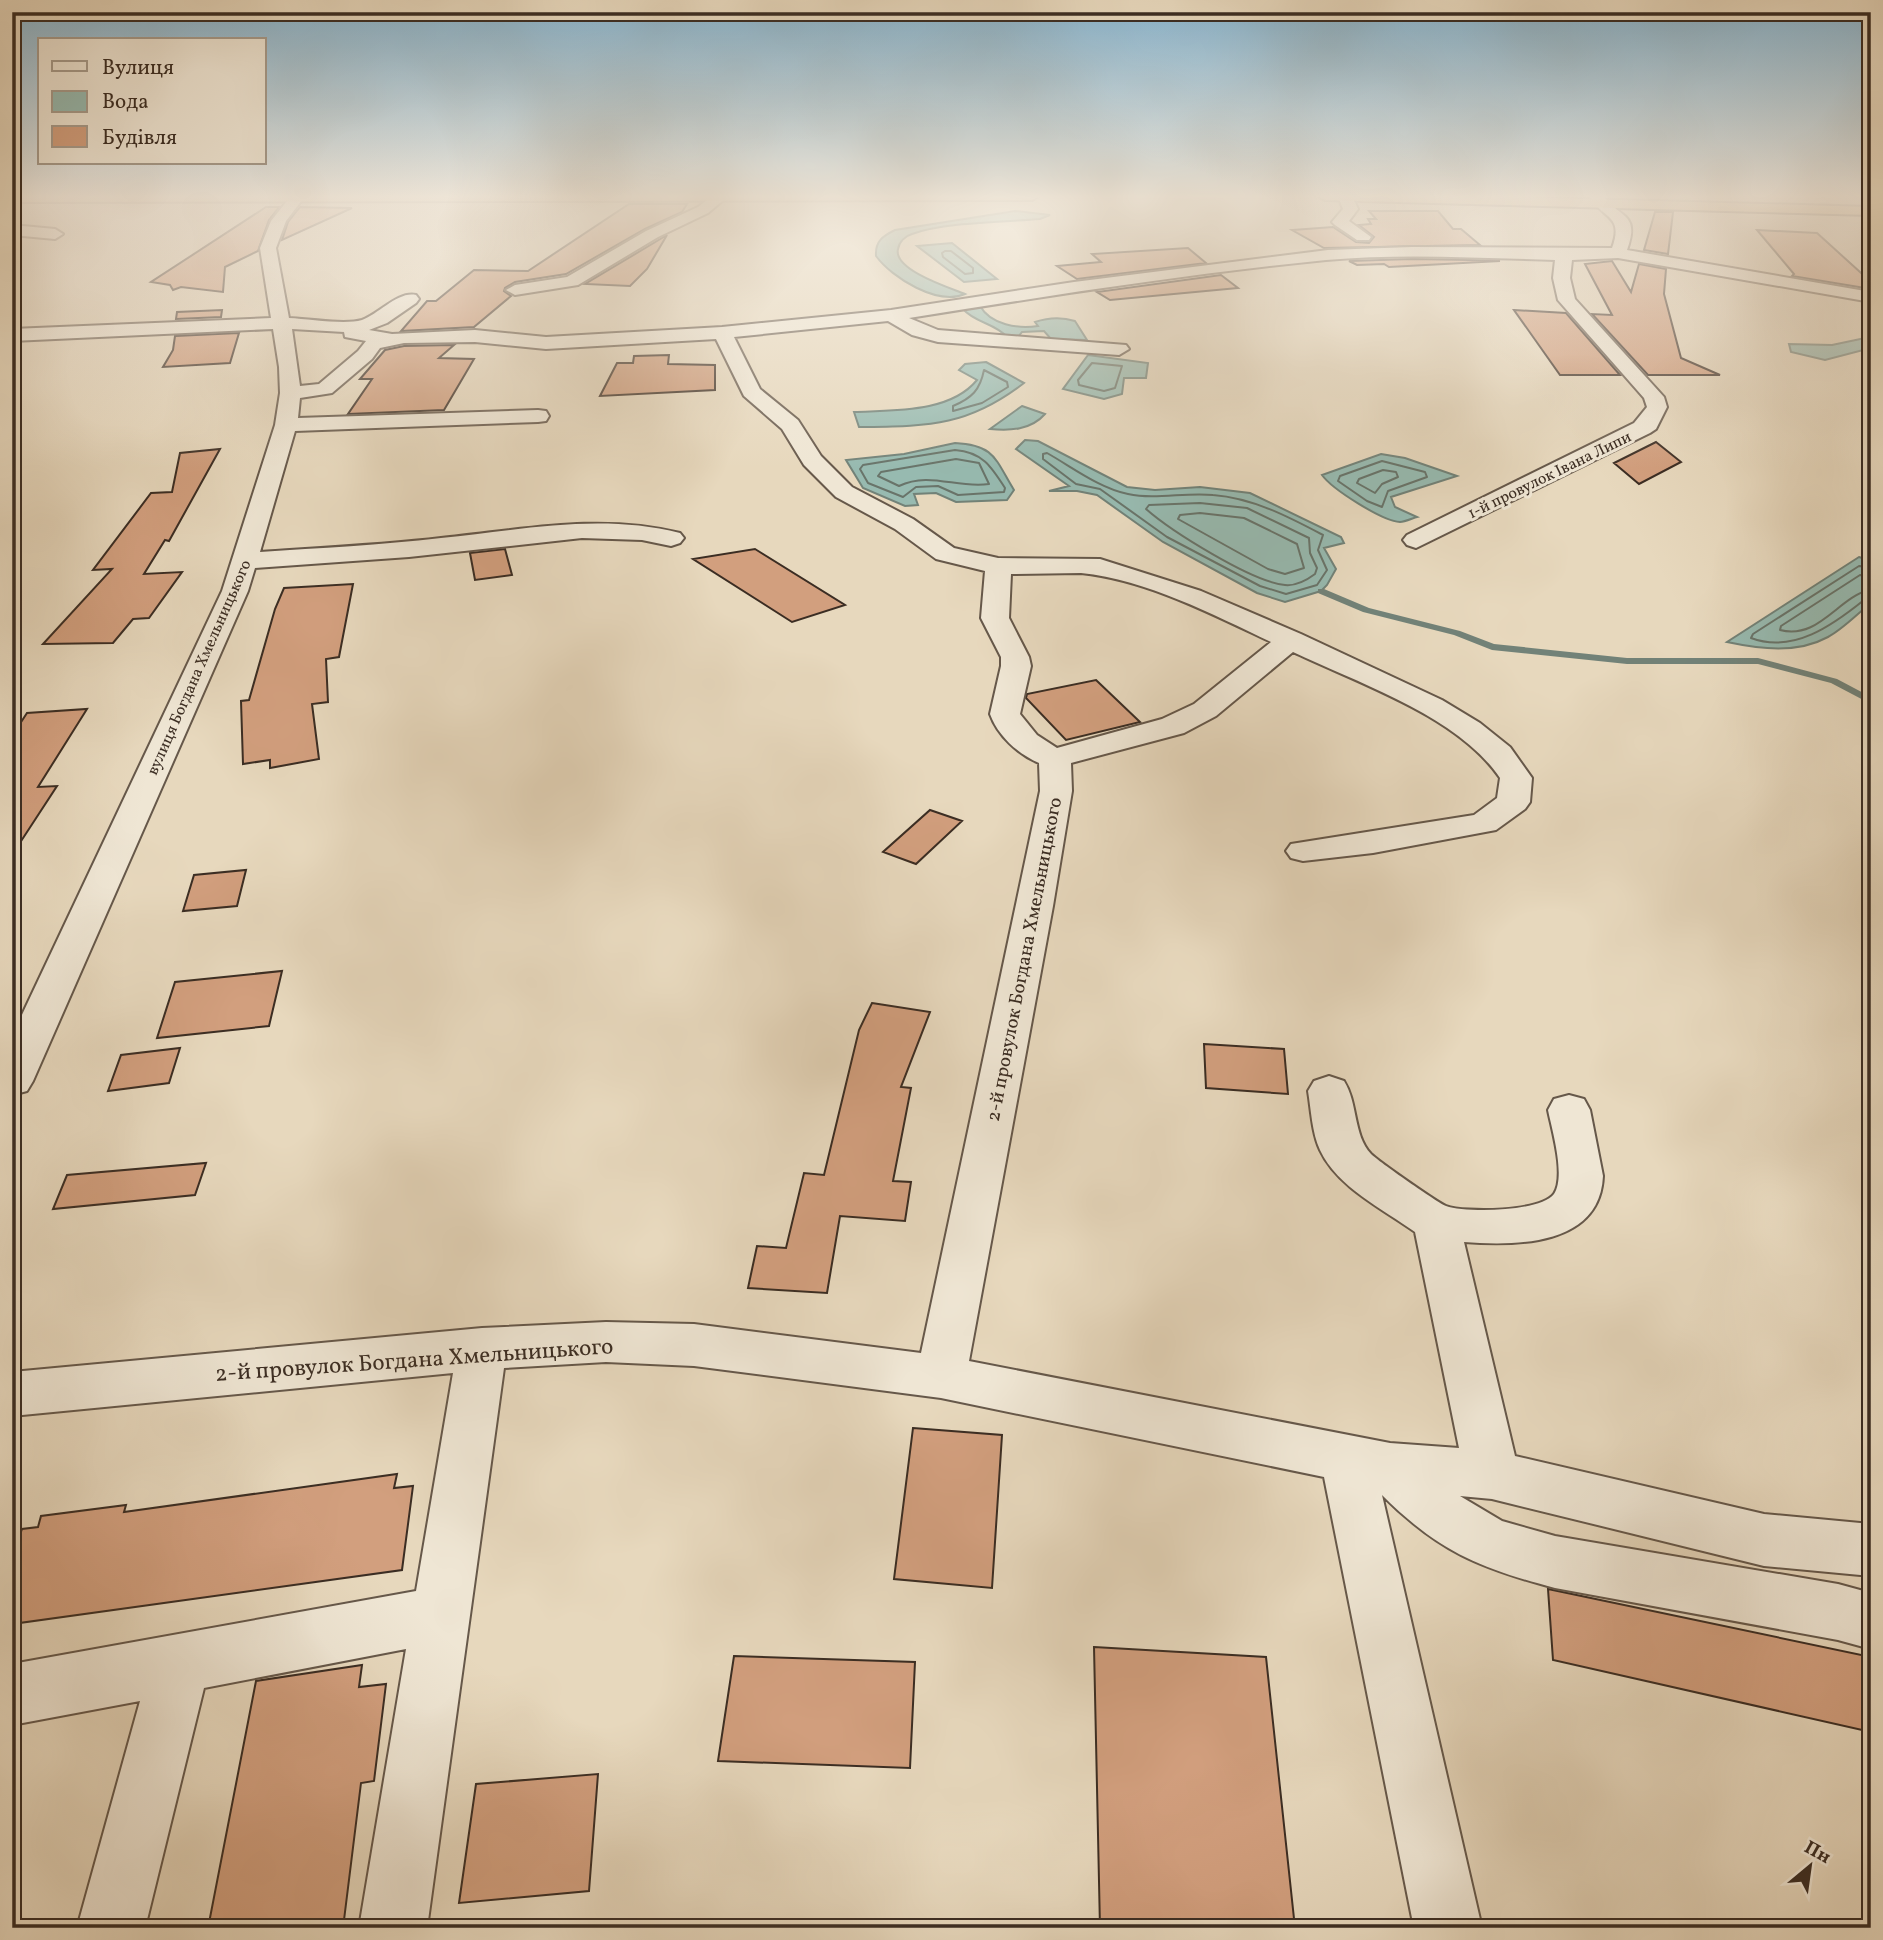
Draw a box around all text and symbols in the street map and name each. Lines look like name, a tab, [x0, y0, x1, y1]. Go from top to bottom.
legend	[38, 38, 266, 164]
text: Вулиця	[102, 54, 174, 83]
text: Вода	[102, 88, 149, 117]
text: Будівля	[102, 124, 177, 153]
street label: 1-й провулок Івана Липи	[1464, 427, 1635, 525]
street label: вулиця Богдана Хмельницького	[142, 557, 257, 779]
street label: 2-й провулок Богдана Хмельницького	[981, 795, 1069, 1124]
street label: 2-й провулок Богдана Хмельницького	[214, 1331, 614, 1391]
north arrow	[1774, 1832, 1844, 1902]
text: Пн	[1799, 1835, 1835, 1871]

